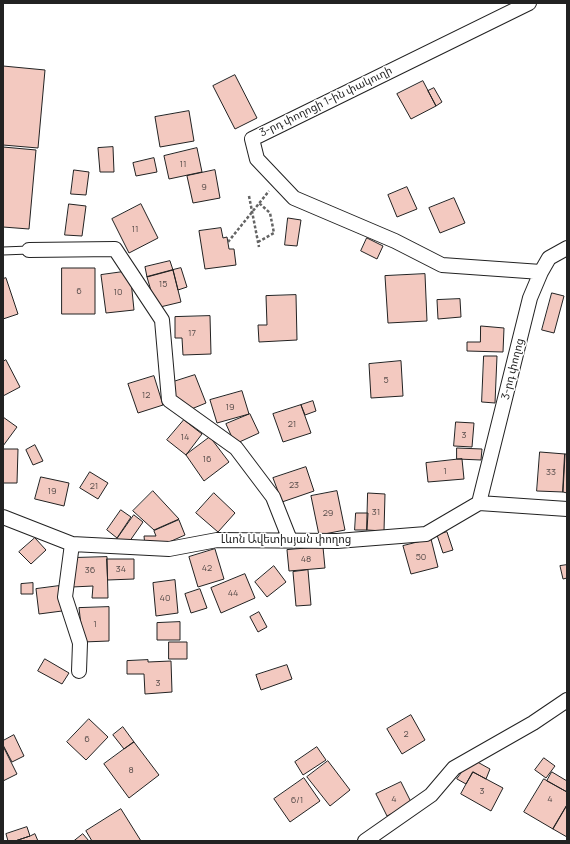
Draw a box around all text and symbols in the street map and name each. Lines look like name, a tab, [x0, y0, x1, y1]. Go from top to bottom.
street label: 3-րդ փողոցի 1-ին փակուղի	[257, 64, 395, 140]
house number: 11	[179, 159, 187, 169]
house number: 9	[201, 182, 207, 192]
house number: 11	[131, 224, 139, 234]
house number: 15	[159, 279, 167, 289]
house number: 6	[76, 286, 82, 296]
house number: 10	[114, 287, 122, 297]
house number: 17	[188, 328, 196, 338]
street label: 3-րդ փողոց	[499, 337, 527, 401]
house number: 5	[383, 375, 389, 385]
house number: 12	[142, 390, 150, 400]
house number: 19	[225, 402, 235, 412]
house number: 21	[288, 419, 296, 429]
house number: 3	[462, 430, 466, 440]
house number: 14	[181, 432, 189, 442]
house number: 16	[202, 454, 212, 464]
house number: 1	[443, 466, 447, 476]
house number: 33	[546, 467, 556, 477]
house number: 23	[289, 480, 299, 490]
house number: 21	[90, 481, 98, 491]
house number: 19	[47, 486, 57, 496]
house number: 31	[372, 507, 380, 517]
house number: 29	[323, 508, 333, 518]
street label: Լևոն Ավետիսյան փողոց	[221, 533, 351, 547]
house number: 50	[416, 552, 426, 562]
house number: 48	[301, 554, 311, 564]
house number: 42	[202, 563, 212, 573]
house number: 34	[116, 564, 126, 574]
house number: 36	[85, 565, 95, 575]
house number: 44	[228, 588, 238, 598]
house number: 40	[160, 593, 170, 603]
house number: 1	[93, 619, 97, 629]
house number: 3	[156, 678, 160, 688]
house number: 2	[403, 729, 409, 739]
house number: 6	[84, 734, 90, 744]
house number: 8	[128, 765, 134, 775]
house number: 3	[480, 786, 484, 796]
house number: 4	[391, 794, 397, 804]
house number: 4	[547, 794, 553, 804]
house number: 6/1	[291, 795, 303, 805]

